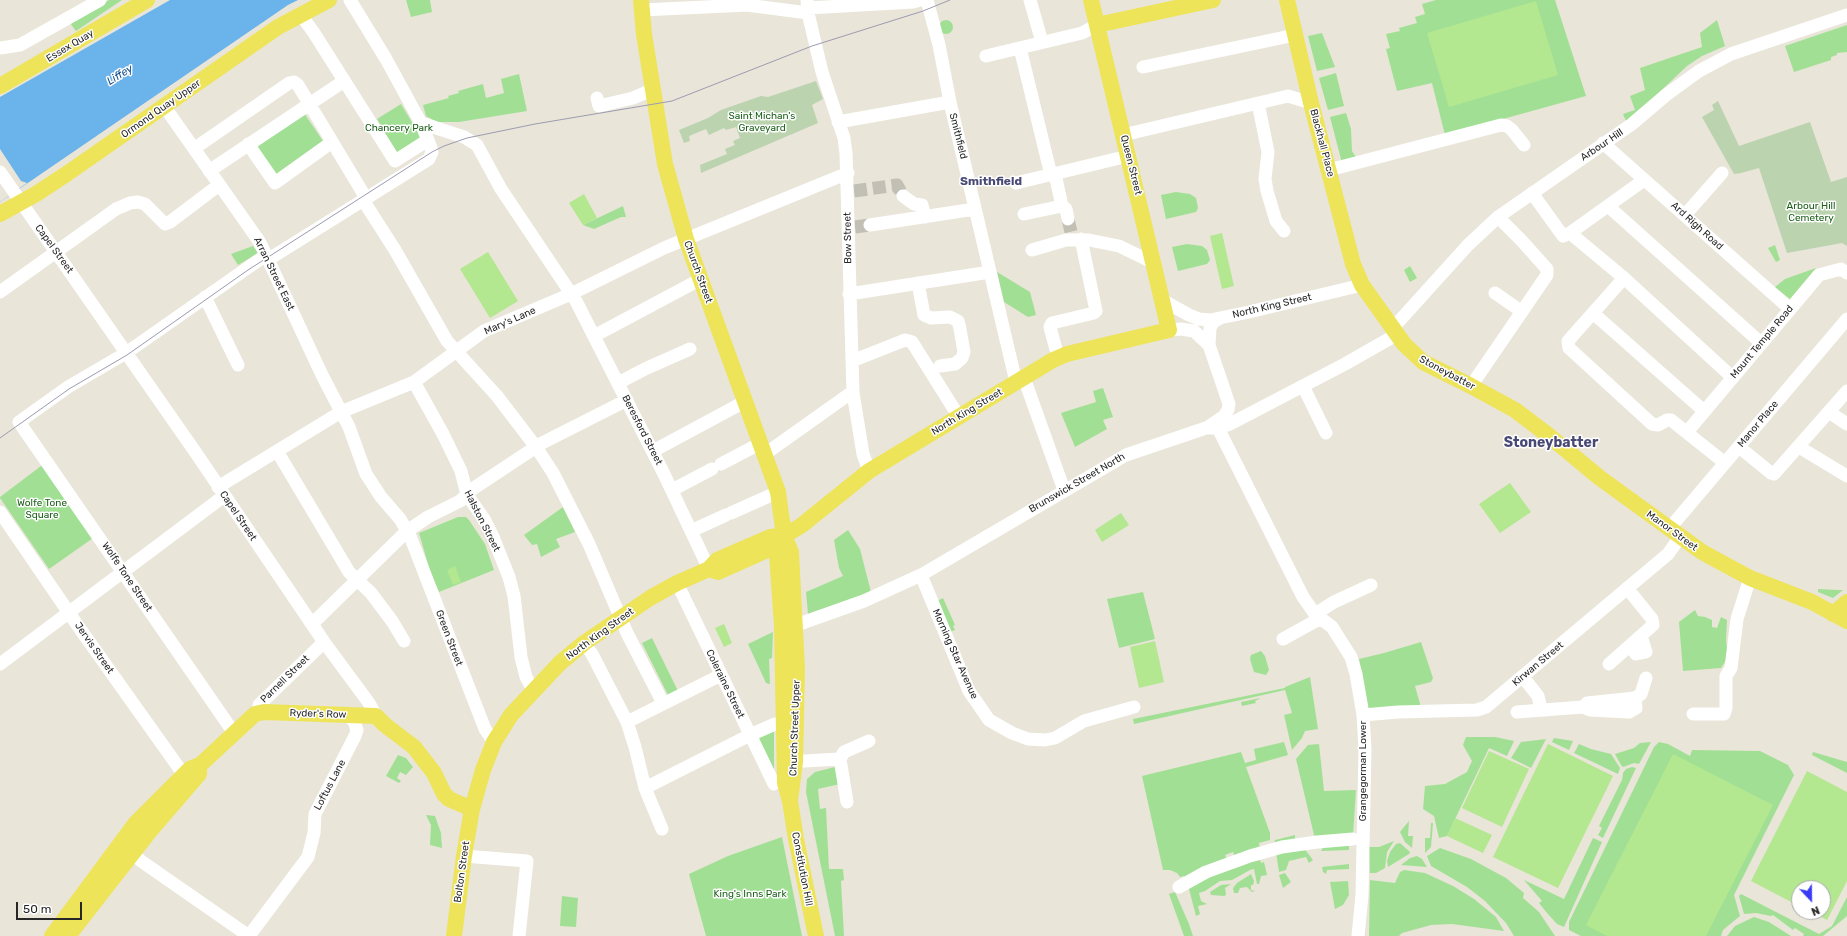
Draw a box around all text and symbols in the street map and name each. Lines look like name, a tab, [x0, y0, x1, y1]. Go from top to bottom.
street label: Essex Quay	[44, 27, 96, 65]
water label: Liffey	[105, 62, 135, 88]
street label: Ormond Quay Upper	[119, 77, 203, 141]
street label: Blackhall Place	[1307, 108, 1337, 178]
park label: Saint Michan's Graveyard	[729, 110, 795, 134]
street label: Smithfield	[947, 112, 969, 160]
park label: Chancery Park	[365, 122, 433, 134]
street label: Arbour Hill	[1578, 126, 1626, 164]
street label: Queen Street	[1118, 134, 1144, 196]
district label: Smithfield	[960, 175, 1022, 189]
street label: Ard Righ Road	[1668, 199, 1726, 253]
park label: Arbour Hill Cemetery	[1787, 200, 1835, 224]
street label: Bow Street	[842, 212, 854, 264]
street label: Capel Street	[32, 222, 76, 276]
street label: Arran Street East	[251, 235, 297, 313]
street label: Church Street	[681, 239, 715, 305]
street label: North King Street	[1231, 291, 1313, 321]
street label: Mount Temple Road	[1728, 303, 1796, 381]
street label: Mary's Lane	[482, 304, 538, 338]
street label: Stoneybatter	[1417, 353, 1477, 393]
street label: North King Street	[929, 386, 1005, 438]
street label: Beresford Street	[619, 393, 665, 467]
street label: Manor Place	[1735, 398, 1781, 450]
district label: Stoneybatter	[1504, 435, 1598, 451]
street label: Brunswick Street North	[1027, 451, 1127, 515]
street label: Halston Street	[461, 488, 503, 554]
street label: Capel Street	[217, 489, 259, 543]
park label: Wolfe Tone Square	[17, 497, 67, 520]
street label: Manor Street	[1644, 508, 1700, 554]
street label: Wolfe Tone Street	[99, 540, 155, 614]
street label: North King Street	[564, 605, 636, 663]
street label: Morning Star Avenue	[930, 607, 980, 701]
street label: Green Street	[433, 608, 465, 668]
street label: Jervis Street	[72, 620, 116, 676]
street label: Kirwan Street	[1510, 639, 1566, 689]
street label: Coleraine Street	[703, 648, 747, 720]
street label: Parnell Street	[258, 653, 312, 705]
street label: Church Street Upper	[787, 680, 803, 776]
street label: Ryder's Row	[289, 707, 347, 721]
street label: Grangegorman Lower	[1357, 721, 1369, 821]
street label: Loftus Lane	[312, 758, 348, 812]
street label: Constitution Hill	[789, 831, 815, 907]
street label: Bolton Street	[452, 841, 472, 903]
north arrow	[1791, 880, 1831, 920]
park label: King's Inns Park	[713, 888, 787, 900]
scale bar	[18, 894, 84, 920]
text: 50 m	[23, 902, 51, 916]
text: N	[1809, 903, 1821, 918]

